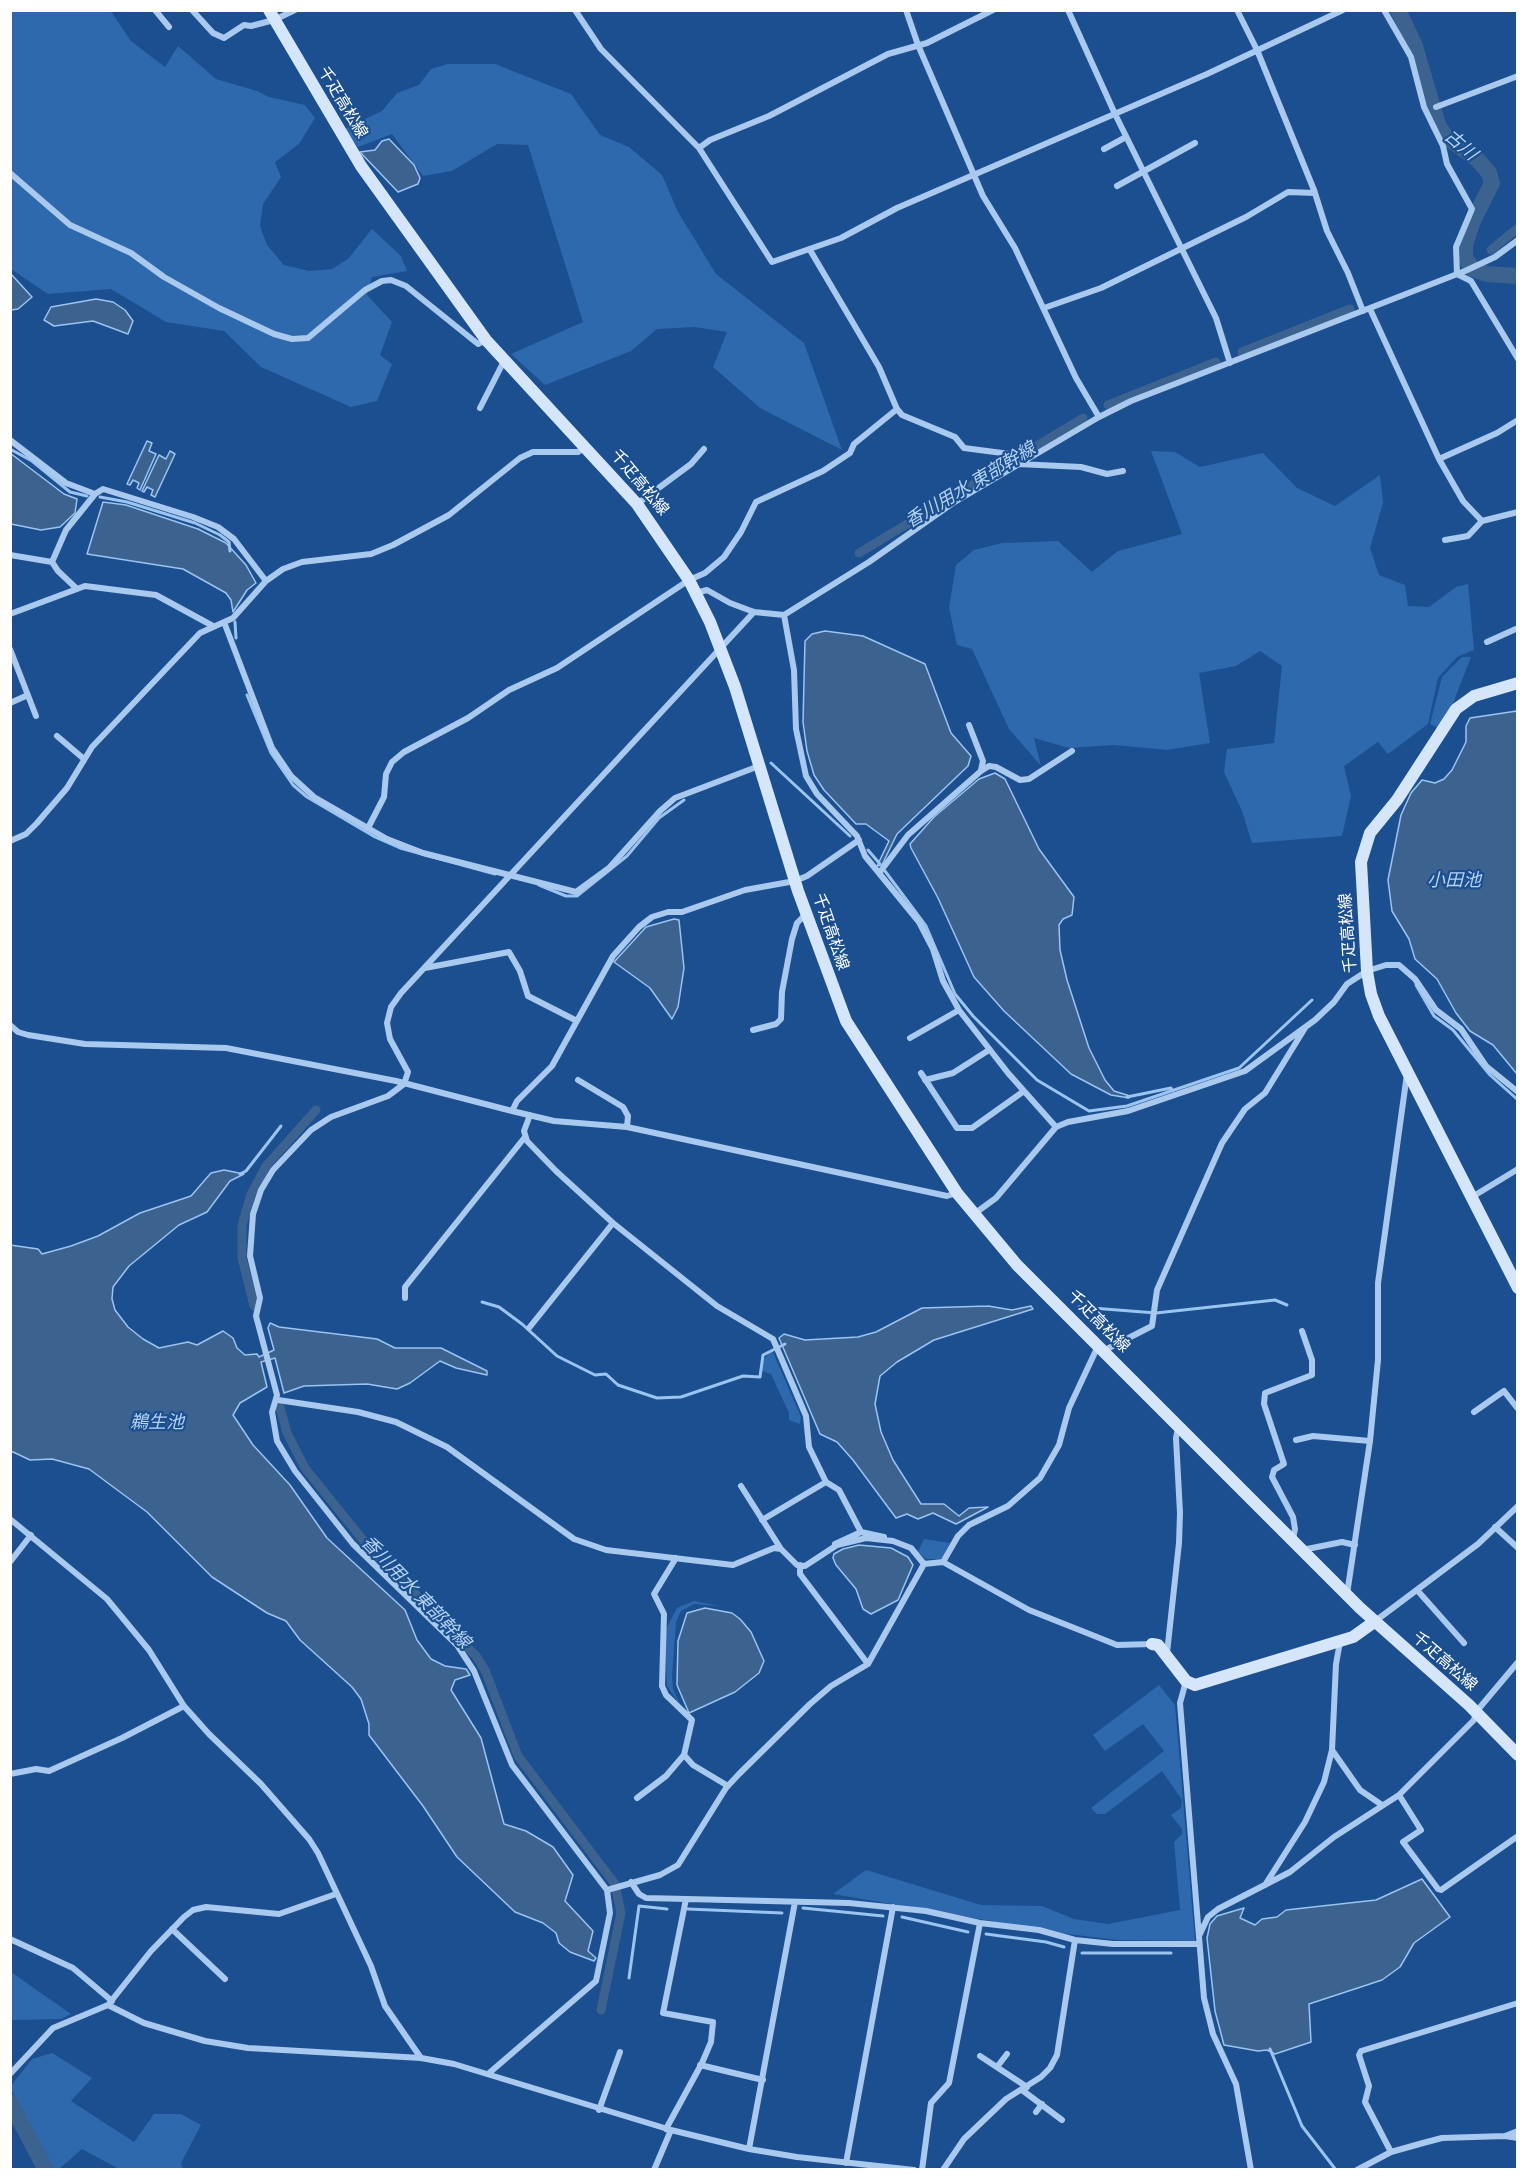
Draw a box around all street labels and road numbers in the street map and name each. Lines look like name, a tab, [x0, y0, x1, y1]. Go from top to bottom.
street label: 千疋高松線	[313, 64, 371, 142]
street label: 千疋高松線	[606, 446, 672, 520]
street label: 千疋高松線	[808, 891, 852, 973]
street label: 千疋高松線	[1337, 892, 1361, 974]
street label: 千疋高松線	[1063, 1287, 1133, 1357]
street label: 千疋高松線	[1408, 1629, 1480, 1695]

